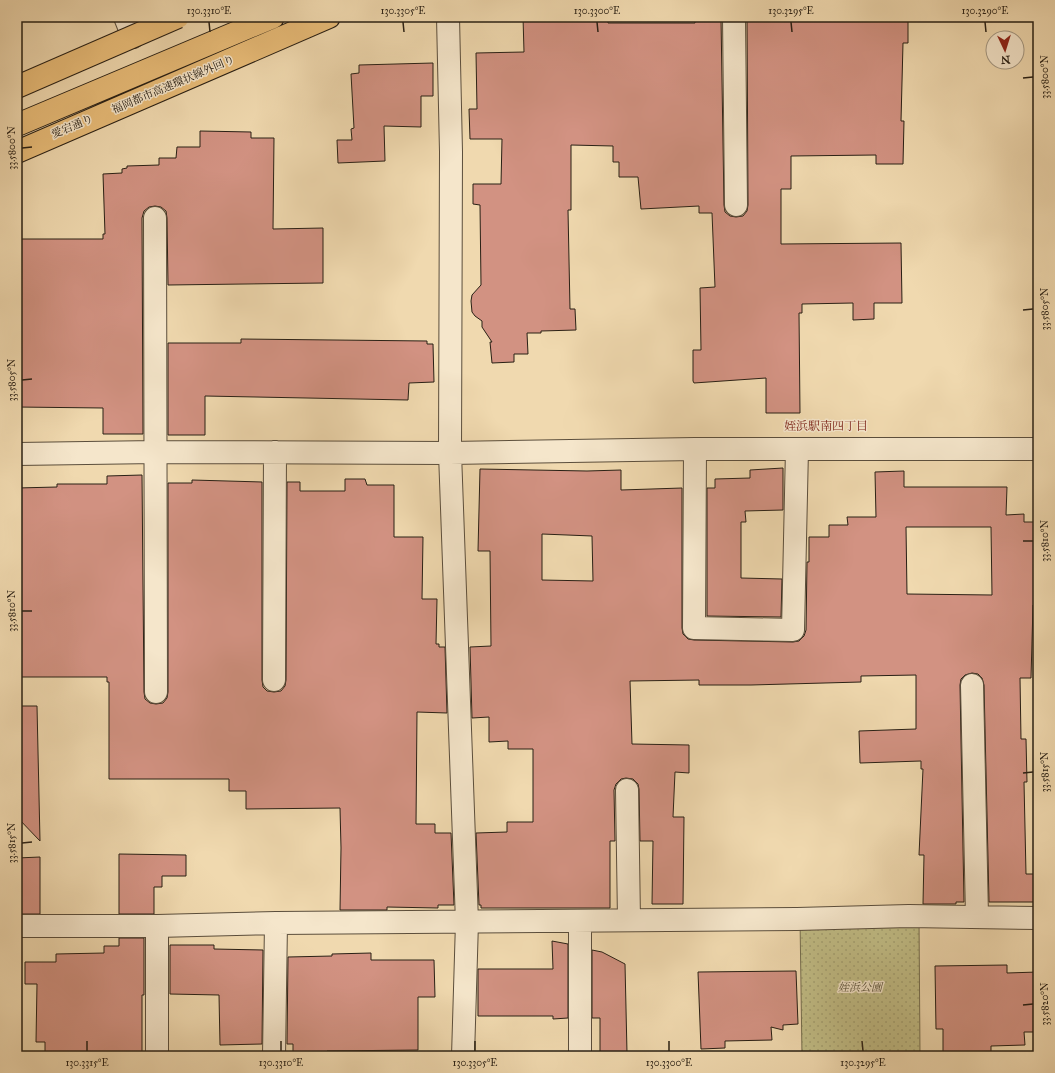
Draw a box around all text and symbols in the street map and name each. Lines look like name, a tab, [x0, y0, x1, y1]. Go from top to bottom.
text: 130.3310°E	[187, 5, 231, 17]
text: 130.3305°E	[380, 5, 426, 17]
text: 130.3300°E	[574, 5, 620, 17]
text: 130.3295°E	[768, 5, 814, 17]
text: 130.3290°E	[962, 5, 1008, 17]
north arrow	[985, 30, 1025, 70]
street label: 福岡都市高速環状線外回り	[110, 53, 236, 116]
text: N	[1000, 53, 1011, 66]
text: 33.5800°N	[1039, 55, 1051, 99]
street label: 愛宕通り	[49, 112, 95, 141]
text: 33.5800°N	[6, 126, 18, 170]
text: 33.5805°N	[1039, 287, 1051, 330]
text: 33.5805°N	[6, 358, 18, 401]
district label: 姪浜駅南四丁目	[784, 419, 868, 433]
text: 33.5810°N	[1039, 520, 1051, 562]
text: 33.5810°N	[6, 590, 18, 632]
text: 33.5815°N	[1039, 751, 1051, 792]
text: 33.5815°N	[6, 822, 18, 863]
park label: 姪浜公園	[838, 981, 884, 994]
text: 33.5820°N	[1039, 982, 1051, 1025]
text: 130.3315°E	[65, 1057, 109, 1069]
text: 130.3310°E	[259, 1057, 303, 1069]
text: 130.3305°E	[452, 1057, 498, 1069]
text: 130.3300°E	[646, 1057, 692, 1069]
text: 130.3295°E	[840, 1057, 886, 1069]

